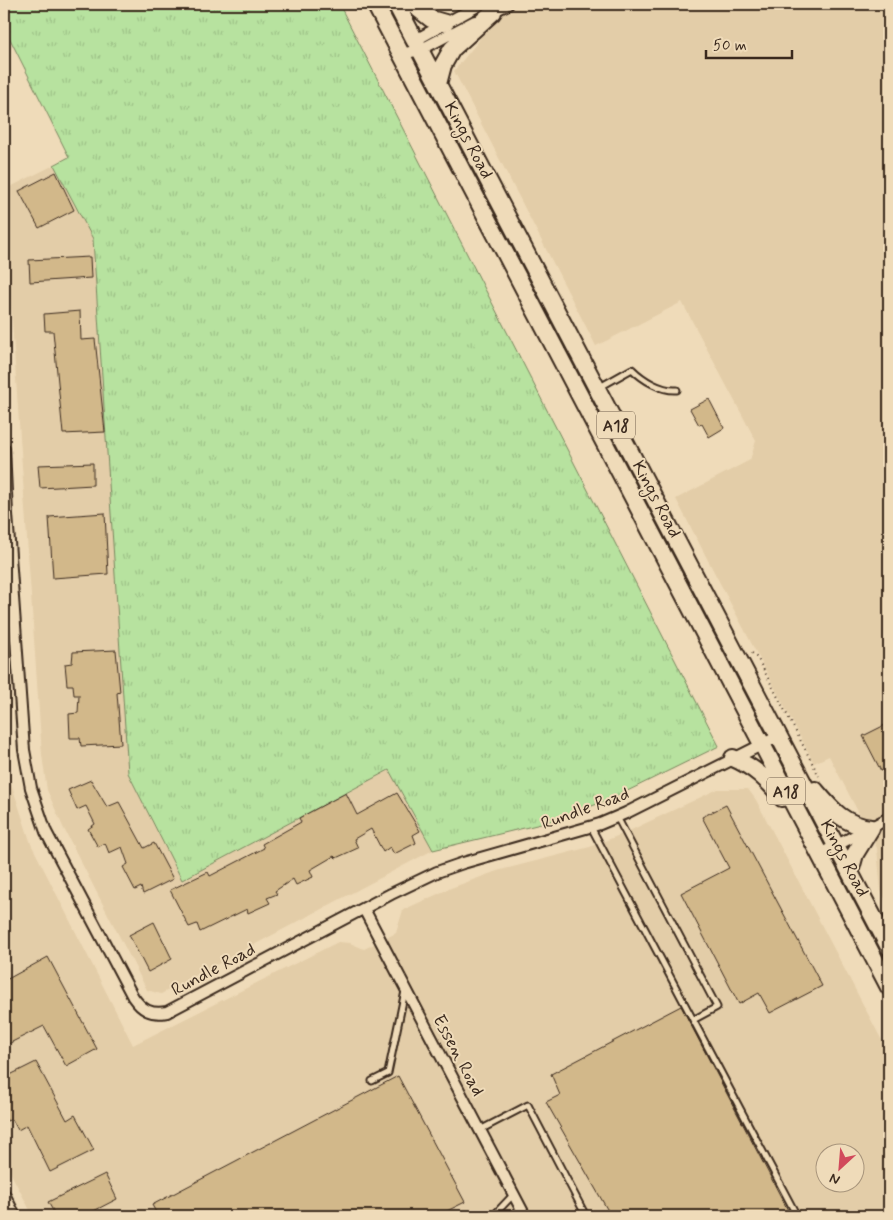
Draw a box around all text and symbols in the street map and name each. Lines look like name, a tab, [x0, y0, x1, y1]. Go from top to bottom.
scale bar	[706, 28, 792, 60]
text: 50 m	[713, 36, 747, 56]
street label: Kings Road	[437, 98, 499, 184]
road number: A18	[597, 412, 635, 438]
street label: Kings Road	[625, 457, 687, 543]
road number: A18	[767, 778, 805, 804]
street label: Rundle Road	[538, 782, 633, 836]
street label: Kings Road	[813, 816, 875, 902]
street label: Rundle Road	[167, 938, 260, 1002]
street label: Essen Road	[427, 1010, 490, 1101]
north arrow	[816, 1142, 866, 1192]
text: N	[827, 1169, 843, 1189]

